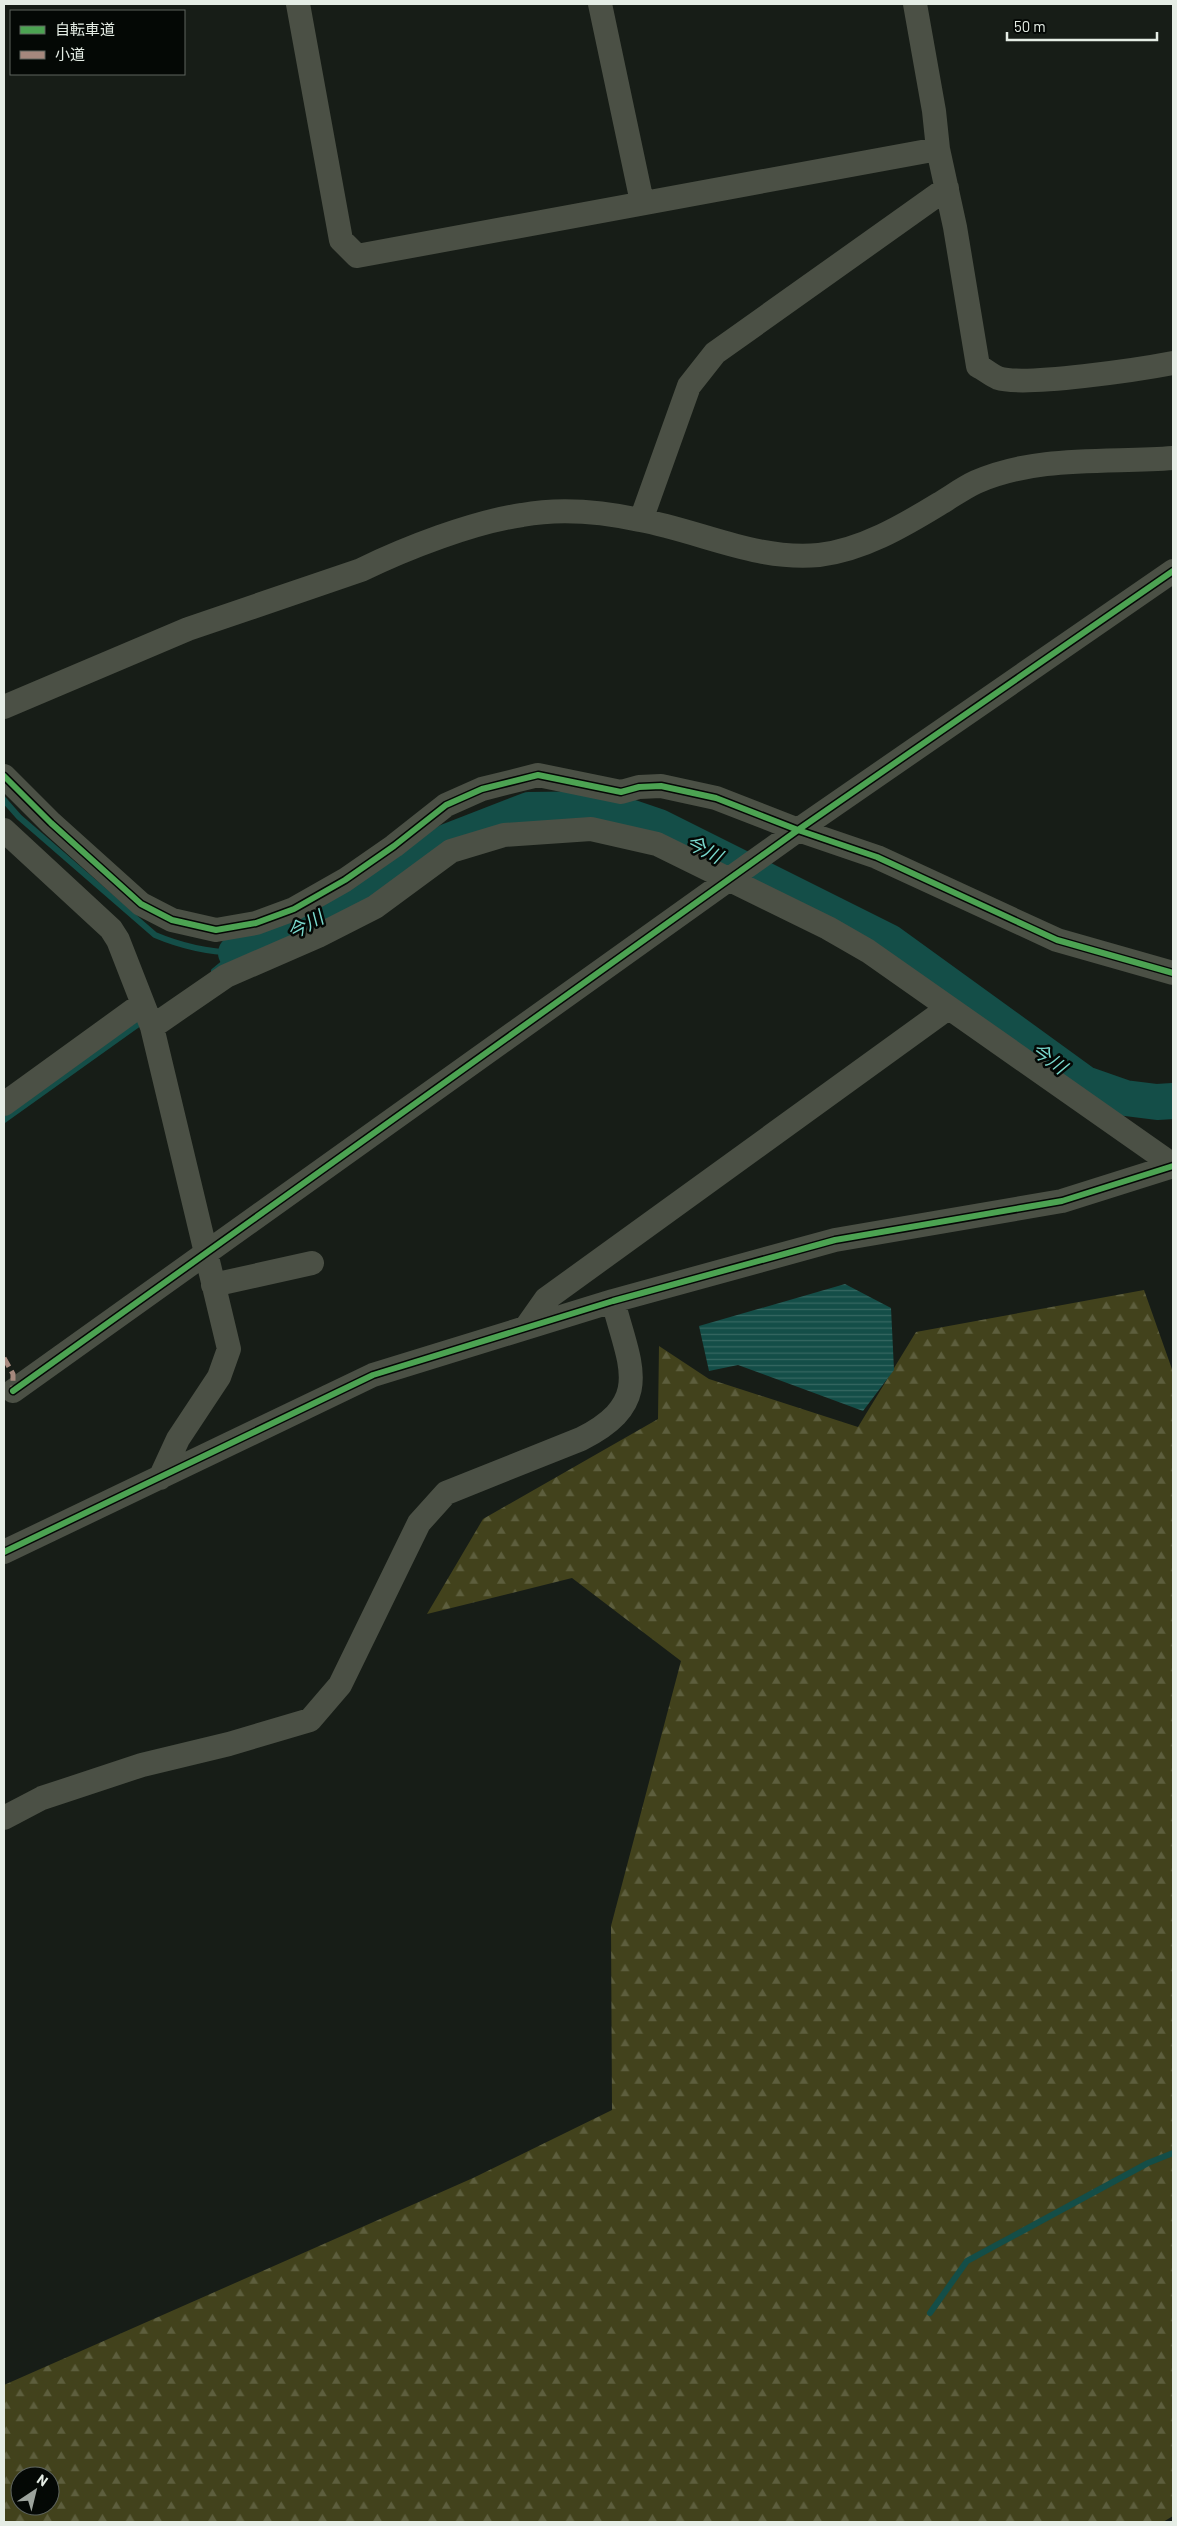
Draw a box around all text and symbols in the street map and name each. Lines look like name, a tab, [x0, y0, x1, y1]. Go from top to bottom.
legend	[10, 10, 185, 75]
scale bar	[1007, 10, 1157, 42]
text: 50 m	[1014, 17, 1046, 35]
text: 自転車道	[55, 20, 115, 38]
text: 小道	[55, 45, 85, 63]
water label: 今川	[682, 830, 728, 868]
water label: 今川	[283, 904, 329, 944]
water label: 今川	[1027, 1037, 1073, 1079]
north arrow	[10, 2466, 60, 2516]
text: N	[34, 2470, 51, 2490]

